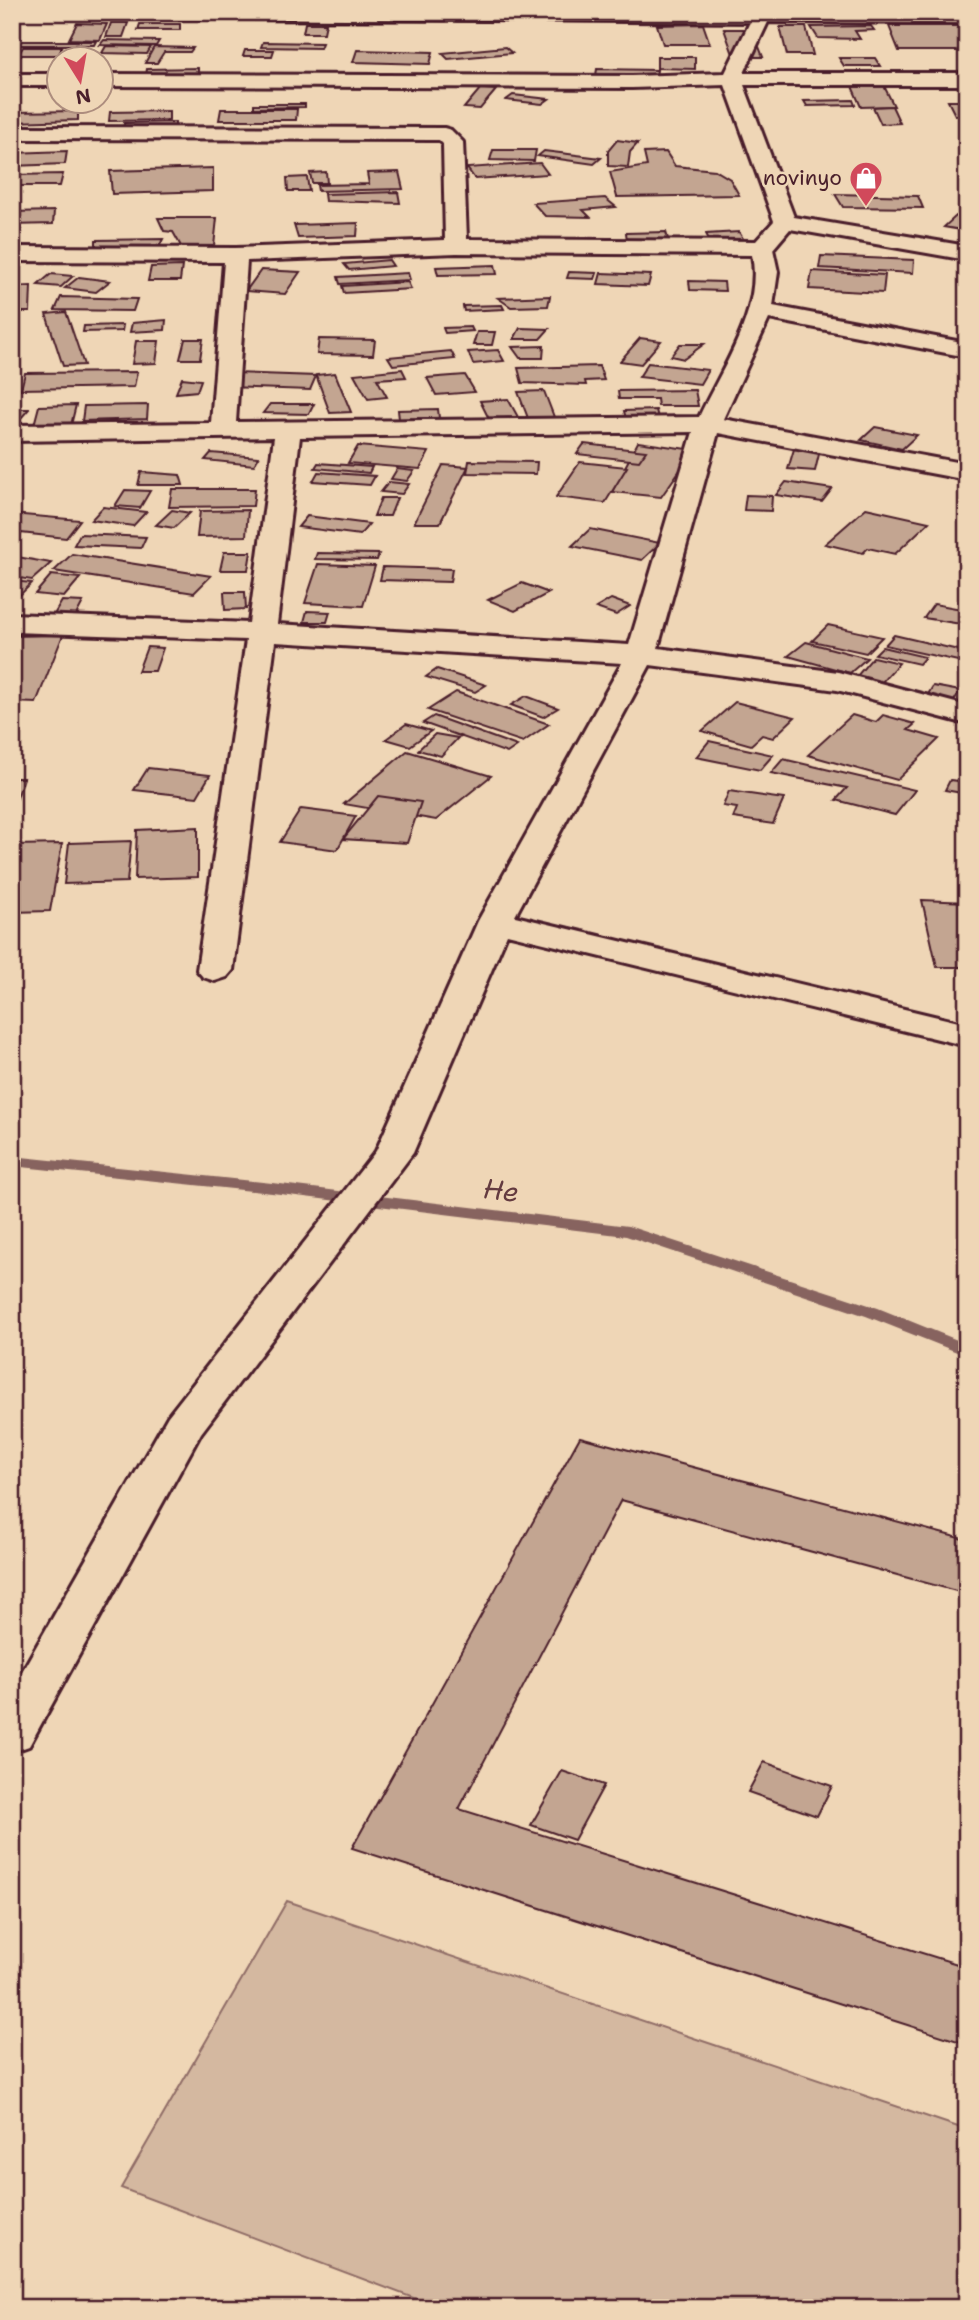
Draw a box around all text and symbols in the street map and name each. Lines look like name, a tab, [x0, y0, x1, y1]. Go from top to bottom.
north arrow	[46, 46, 116, 116]
text: N	[73, 82, 93, 110]
shop icon: novinyo	[847, 159, 885, 208]
place label: novinyo	[763, 164, 842, 192]
water label: He	[481, 1169, 521, 1211]

